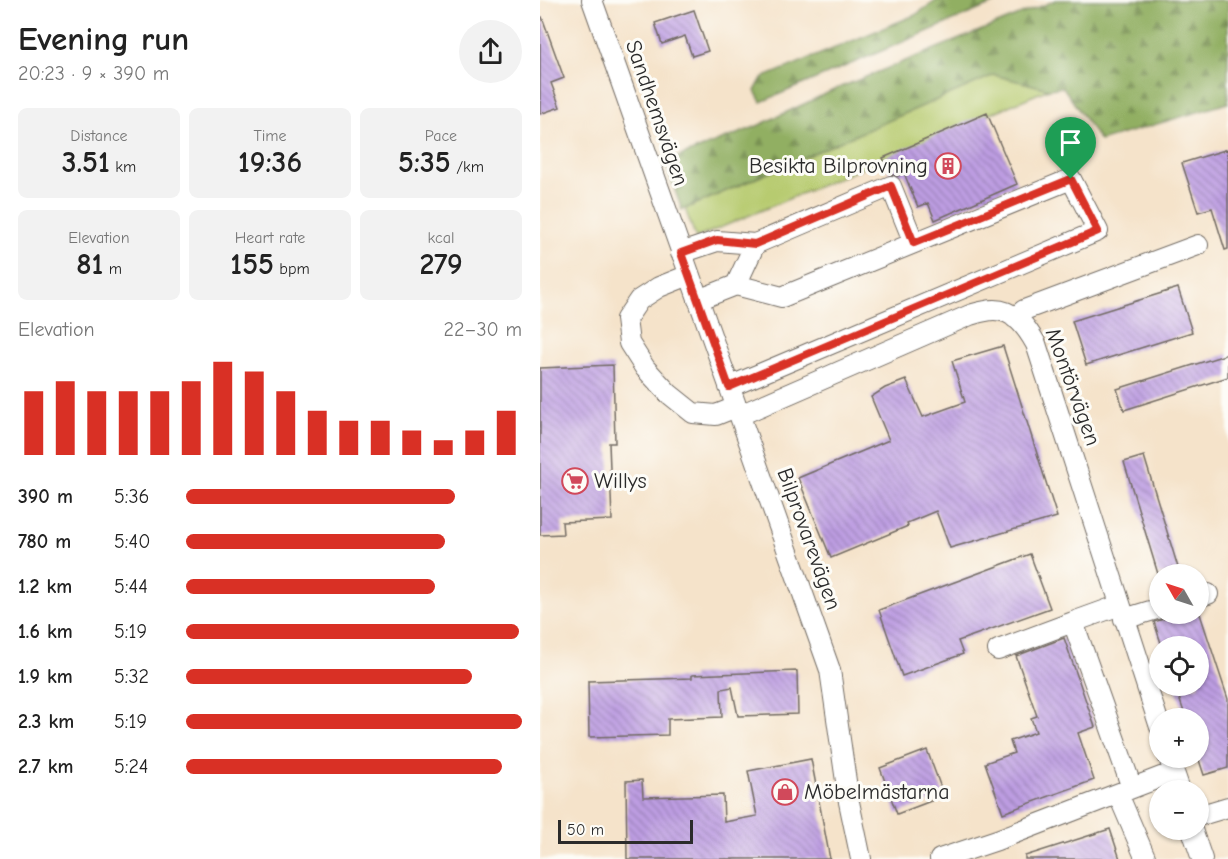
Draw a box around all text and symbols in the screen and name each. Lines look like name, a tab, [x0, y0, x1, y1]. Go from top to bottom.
text: Evening run	[18, 20, 189, 58]
button: share	[459, 20, 522, 83]
street label: Sandhemsvägen	[620, 37, 694, 189]
text: 20:23 · 9 × 390 m	[18, 62, 169, 85]
pin	[1045, 117, 1096, 179]
icon: arrive	[1054, 126, 1087, 159]
text: Distance	[70, 127, 128, 145]
text: Time	[253, 127, 287, 145]
text: Pace	[425, 127, 457, 145]
text: 3.51	[62, 145, 110, 180]
text: 19:36	[238, 145, 302, 180]
text: 5:35	[398, 145, 451, 180]
building icon: Besikta Bilprovning	[933, 151, 963, 181]
place label: Besikta Bilprovning	[749, 153, 928, 179]
text: km	[110, 158, 136, 176]
text: /km	[451, 158, 484, 176]
text: Elevation	[68, 229, 130, 247]
text: Heart rate	[235, 229, 305, 247]
text: kcal	[428, 229, 454, 247]
text: 81	[76, 247, 103, 282]
text: 155	[230, 247, 274, 282]
text: 279	[419, 247, 463, 282]
text: m	[103, 260, 122, 278]
text: bpm	[274, 260, 310, 278]
text: Elevation	[18, 318, 95, 341]
text: 22–30 m	[444, 318, 522, 341]
street label: Montörvägen	[1040, 325, 1106, 449]
street label: Bilprovarevägen	[771, 464, 847, 614]
supermarket icon: Willys	[560, 466, 590, 496]
place label: Willys	[594, 468, 647, 494]
text: 390 m	[18, 485, 73, 508]
text: 5:36	[114, 485, 149, 508]
text: 780 m	[18, 530, 71, 553]
text: 5:40	[114, 530, 150, 553]
north arrow	[1149, 564, 1209, 624]
map controls	[1149, 564, 1209, 840]
text: 1.2 km	[18, 575, 72, 598]
text: 5:44	[114, 575, 148, 598]
text: 1.6 km	[18, 620, 73, 643]
text: 5:19	[114, 620, 147, 643]
button: locate	[1149, 636, 1209, 696]
text: 1.9 km	[18, 665, 73, 688]
text: 5:32	[114, 665, 149, 688]
button: +	[1149, 708, 1209, 768]
text: 2.3 km	[18, 710, 74, 733]
text: 5:19	[114, 710, 147, 733]
text: 2.7 km	[18, 755, 73, 778]
text: 5:24	[114, 755, 149, 778]
shop icon: Möbelmästarna	[770, 777, 800, 807]
place label: Möbelmästarna	[804, 779, 950, 805]
button: −	[1149, 780, 1209, 840]
scale bar	[558, 817, 693, 844]
text: 50 m	[567, 821, 604, 839]

